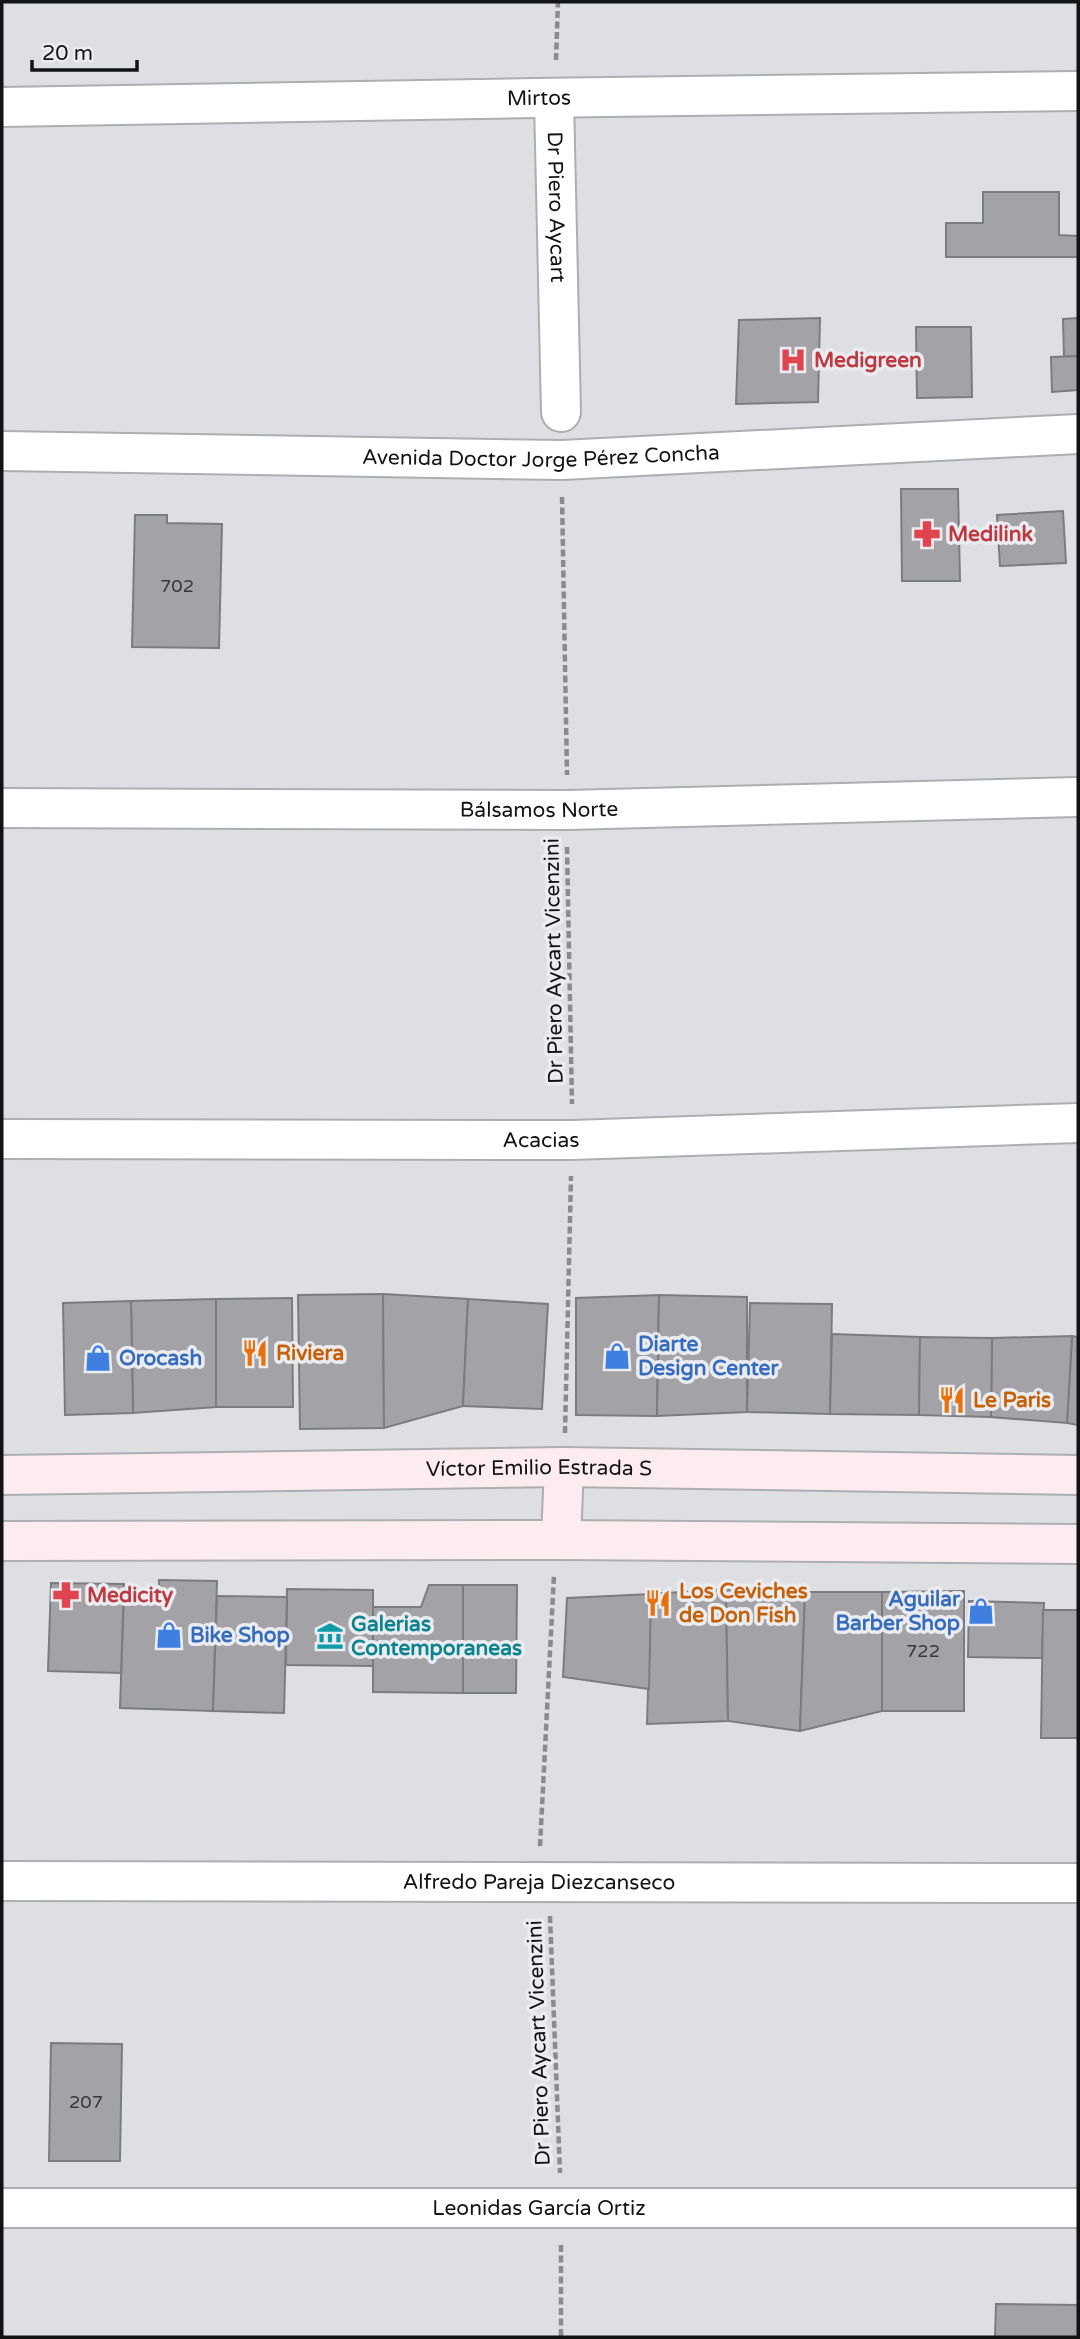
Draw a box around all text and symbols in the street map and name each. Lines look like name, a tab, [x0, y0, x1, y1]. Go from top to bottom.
scale bar	[32, 28, 136, 72]
text: 20 m	[42, 41, 93, 66]
street label: Mirtos	[507, 85, 571, 111]
street label: Dr Piero Aycart	[542, 131, 571, 283]
hospital icon: Medigreen	[778, 345, 808, 375]
place label: Medigreen	[814, 348, 922, 373]
street label: Avenida Doctor Jorge Pérez Concha	[362, 440, 720, 473]
pharmacy icon: Medilink	[912, 519, 942, 549]
place label: Medilink	[948, 522, 1034, 547]
house number: 702	[160, 575, 194, 597]
street label: Bálsamos Norte	[460, 796, 619, 823]
street label: Dr Piero Aycart Vicenzini	[539, 838, 569, 1084]
street label: Acacias	[503, 1127, 580, 1153]
place label: Diarte Design Center	[638, 1332, 780, 1381]
restaurant icon: Riviera	[240, 1338, 270, 1368]
place label: Riviera	[276, 1341, 344, 1366]
shop icon: Diarte Design Center	[602, 1341, 632, 1371]
shop icon: Orocash	[83, 1343, 113, 1373]
place label: Orocash	[119, 1346, 202, 1371]
restaurant icon: Le Paris	[937, 1385, 967, 1415]
place label: Le Paris	[973, 1388, 1051, 1413]
street label: Víctor Emilio Estrada S	[426, 1454, 652, 1481]
place label: Los Ceviches de Don Fish	[679, 1579, 808, 1628]
pharmacy icon: Medicity	[51, 1580, 81, 1610]
place label: Medicity	[87, 1583, 174, 1608]
place label: Aguilar Barber Shop	[835, 1587, 961, 1636]
restaurant icon: Los Ceviches de Don Fish	[643, 1588, 673, 1618]
shop icon: Aguilar Barber Shop	[966, 1596, 996, 1626]
place label: Galerias Contemporaneas	[351, 1612, 522, 1661]
shop icon: Bike Shop	[154, 1620, 184, 1650]
museum icon: Galerias Contemporaneas	[315, 1621, 345, 1651]
place label: Bike Shop	[190, 1623, 290, 1648]
house number: 722	[906, 1640, 940, 1662]
street label: Alfredo Pareja Diezcanseco	[403, 1869, 675, 1895]
street label: Dr Piero Aycart Vicenzini	[522, 1920, 556, 2166]
house number: 207	[69, 2091, 103, 2113]
street label: Leonidas García Ortiz	[432, 2196, 646, 2221]

